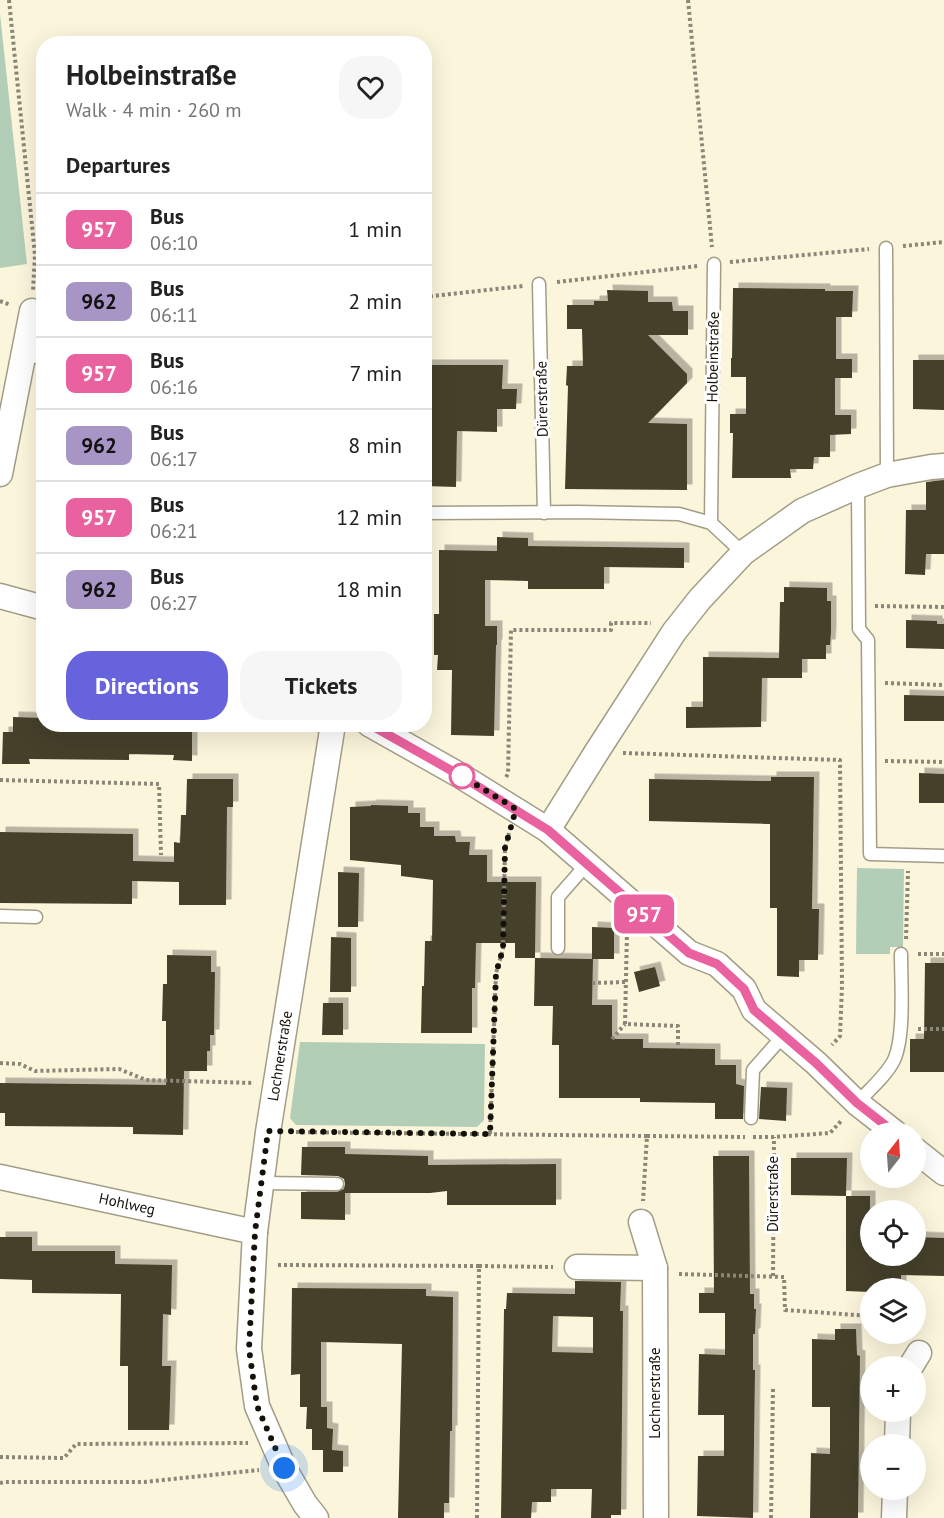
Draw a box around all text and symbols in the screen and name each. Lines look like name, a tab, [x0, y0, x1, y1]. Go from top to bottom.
text: Holbeinstraße	[66, 56, 237, 93]
button: heart	[339, 56, 402, 119]
text: Walk · 4 min · 260 m	[66, 97, 242, 123]
text: Departures	[66, 151, 170, 179]
text: Bus	[150, 202, 184, 230]
text: 1 min	[348, 215, 402, 243]
text: 957	[81, 216, 117, 243]
text: 06:10	[150, 230, 198, 256]
text: Bus	[150, 274, 184, 302]
text: 2 min	[348, 287, 402, 315]
text: 962	[81, 288, 117, 315]
text: 06:11	[150, 302, 198, 328]
street label: Holbeinstraße	[702, 311, 723, 403]
text: Bus	[150, 346, 184, 374]
text: 7 min	[350, 359, 402, 387]
text: 957	[81, 360, 117, 387]
street label: Dürerstraße	[531, 361, 552, 437]
text: 06:16	[150, 374, 198, 400]
text: Bus	[150, 418, 184, 446]
text: 8 min	[348, 431, 402, 459]
text: 962	[81, 432, 117, 459]
text: 06:17	[150, 446, 198, 472]
text: Bus	[150, 490, 184, 518]
text: 12 min	[336, 503, 402, 531]
text: 957	[81, 504, 117, 531]
text: 06:21	[150, 518, 198, 544]
text: Bus	[150, 562, 184, 590]
text: 18 min	[336, 575, 402, 603]
text: 962	[81, 576, 117, 603]
text: 06:27	[150, 590, 198, 616]
button: Directions	[66, 651, 228, 720]
button: Tickets	[240, 651, 402, 720]
unlabelled marker	[449, 763, 475, 789]
line badge: 957	[610, 894, 678, 934]
text: 957	[626, 901, 662, 928]
street label: Lochnerstraße	[263, 1009, 296, 1102]
north arrow	[860, 1122, 926, 1188]
map controls	[860, 1122, 926, 1500]
street label: Dürerstraße	[763, 1156, 782, 1232]
street label: Hohlweg	[97, 1188, 157, 1219]
button: locate	[860, 1200, 926, 1266]
button: layers	[860, 1278, 926, 1344]
street label: Lochnerstraße	[645, 1347, 664, 1439]
button: +	[860, 1356, 926, 1422]
button: −	[860, 1434, 926, 1500]
your location	[269, 1453, 299, 1483]

